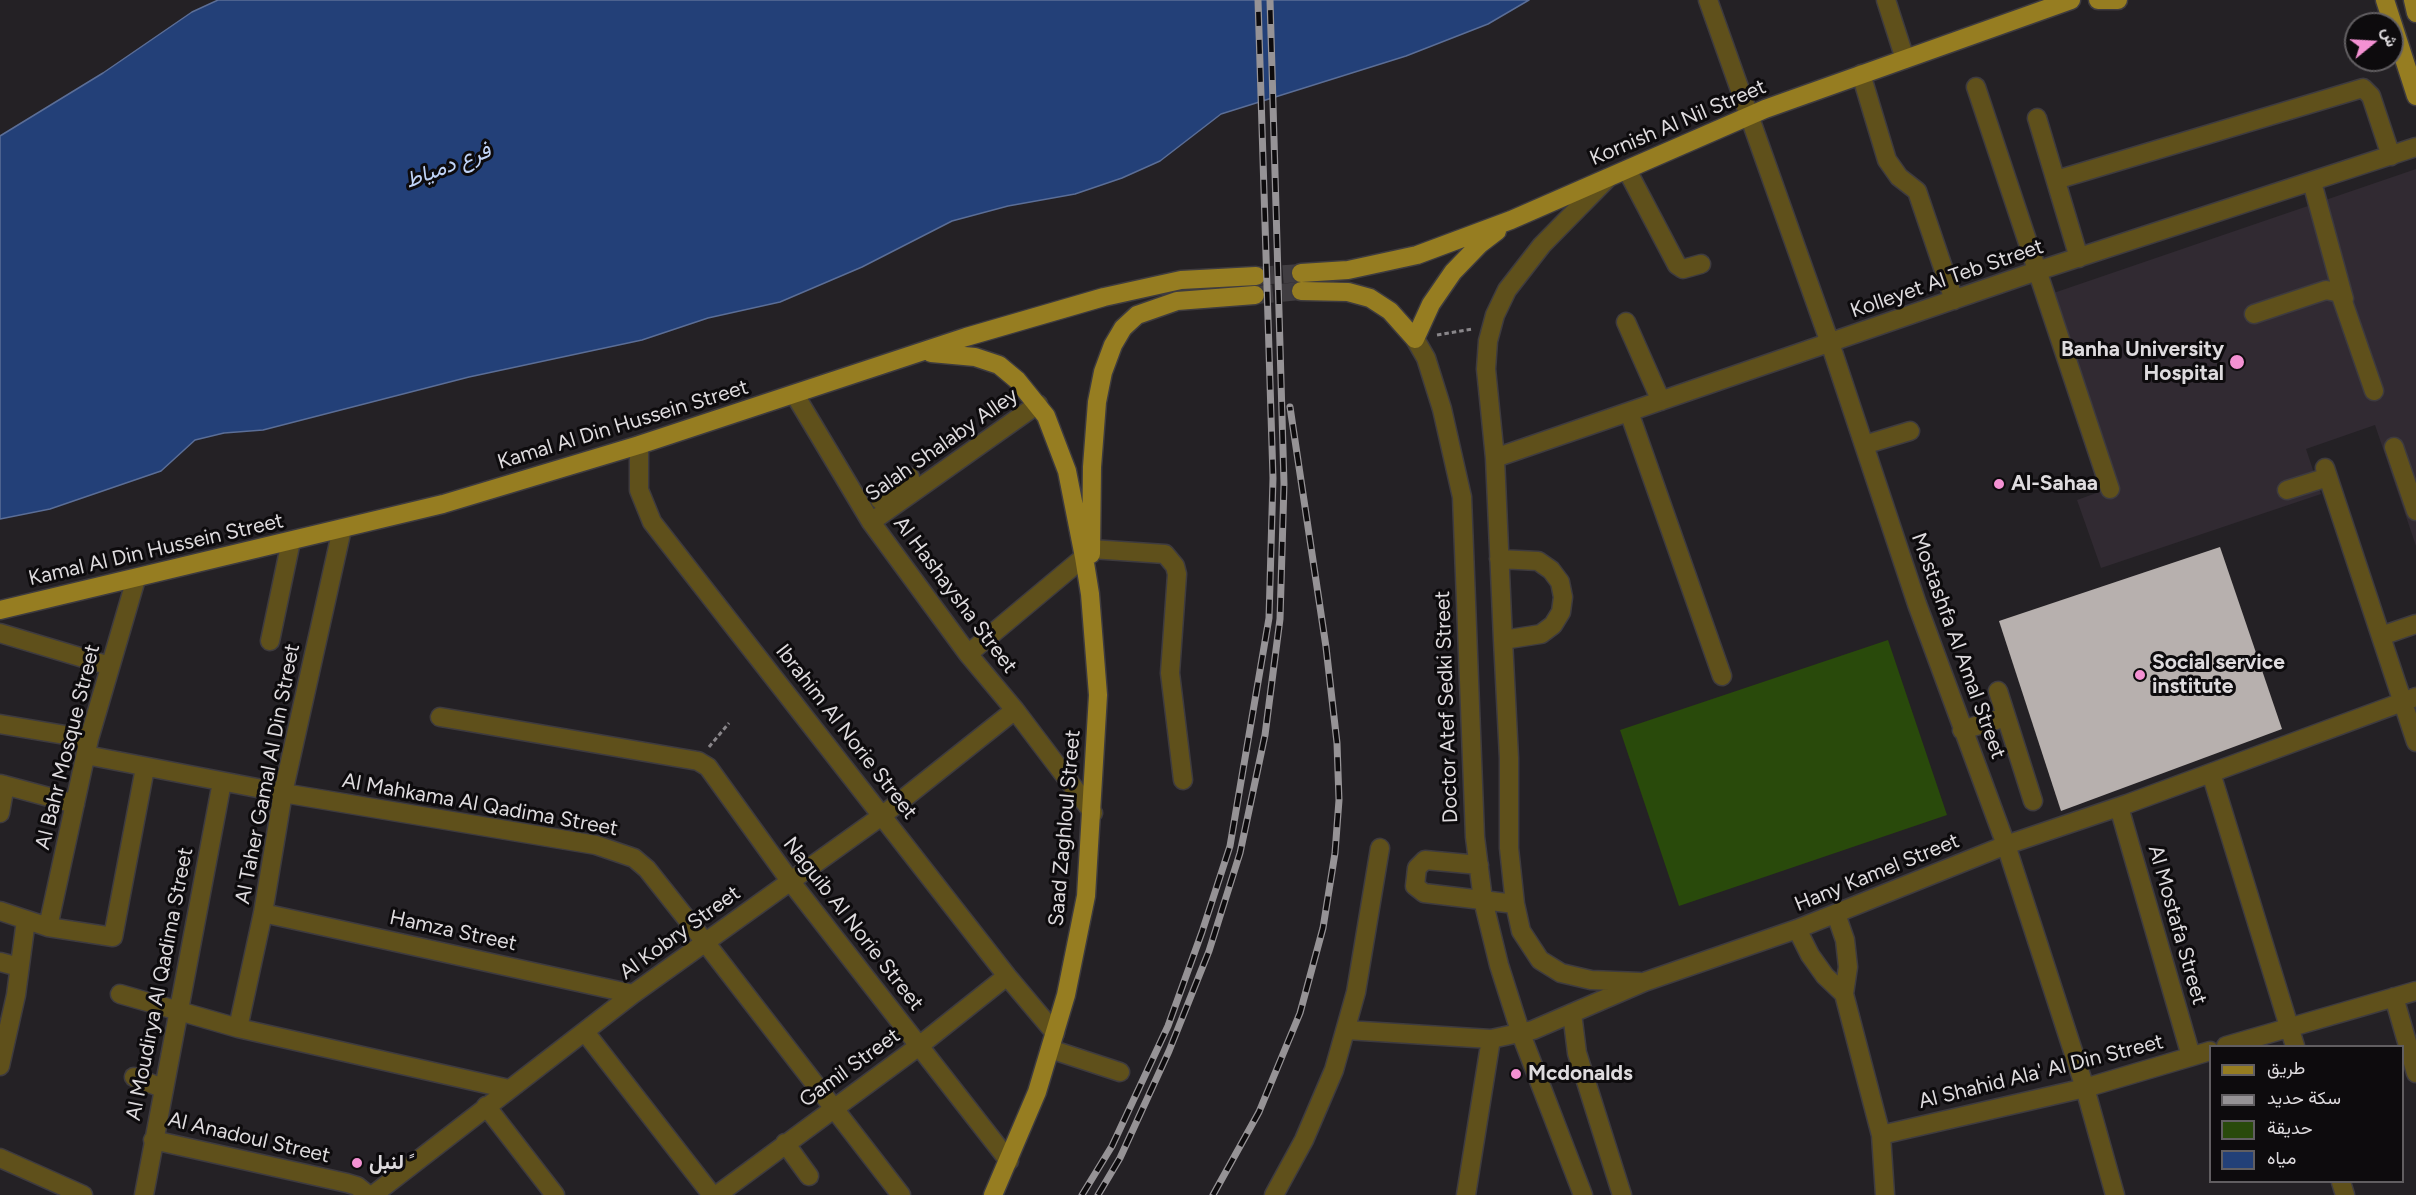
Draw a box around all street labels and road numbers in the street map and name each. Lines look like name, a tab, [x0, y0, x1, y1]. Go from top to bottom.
street label: Kornish Al Nil Street	[1586, 74, 1770, 172]
street label: Kolleyet Al Teb Street	[1847, 234, 2047, 324]
street label: Kamal Al Din Hussein Street	[494, 375, 752, 475]
street label: Salah Shalaby Alley	[861, 383, 1023, 507]
street label: Kamal Al Din Hussein Street	[26, 508, 286, 592]
street label: Al Hashaysha Street	[888, 512, 1022, 678]
street label: Mostashfa Al Amal Street	[1905, 529, 2011, 763]
street label: Doctor Atef Sedki Street	[1430, 590, 1464, 824]
street label: Ibrahim Al Norie Street	[770, 639, 922, 825]
street label: Al Bahr Mosque Street	[30, 642, 106, 852]
street label: Al Taher Gamal Al Din Street	[230, 642, 306, 906]
street label: Saad Zaghloul Street	[1044, 729, 1086, 927]
street label: Al Mahkama Al Qadima Street	[340, 768, 620, 842]
street label: Hany Kamel Street	[1791, 828, 1963, 918]
street label: Naguib Al Norie Street	[777, 832, 929, 1016]
street label: Al Mostafa Street	[2142, 842, 2212, 1008]
street label: Al Moudirya Al Qadima Street	[121, 845, 199, 1123]
street label: Al Kobry Street	[615, 881, 745, 985]
street label: Hamza Street	[387, 905, 519, 957]
street label: Gamil Street	[795, 1023, 905, 1113]
street label: Al Shahid Ala' Al Din Street	[1916, 1029, 2166, 1115]
street label: Al Anadoul Street	[166, 1107, 332, 1169]

